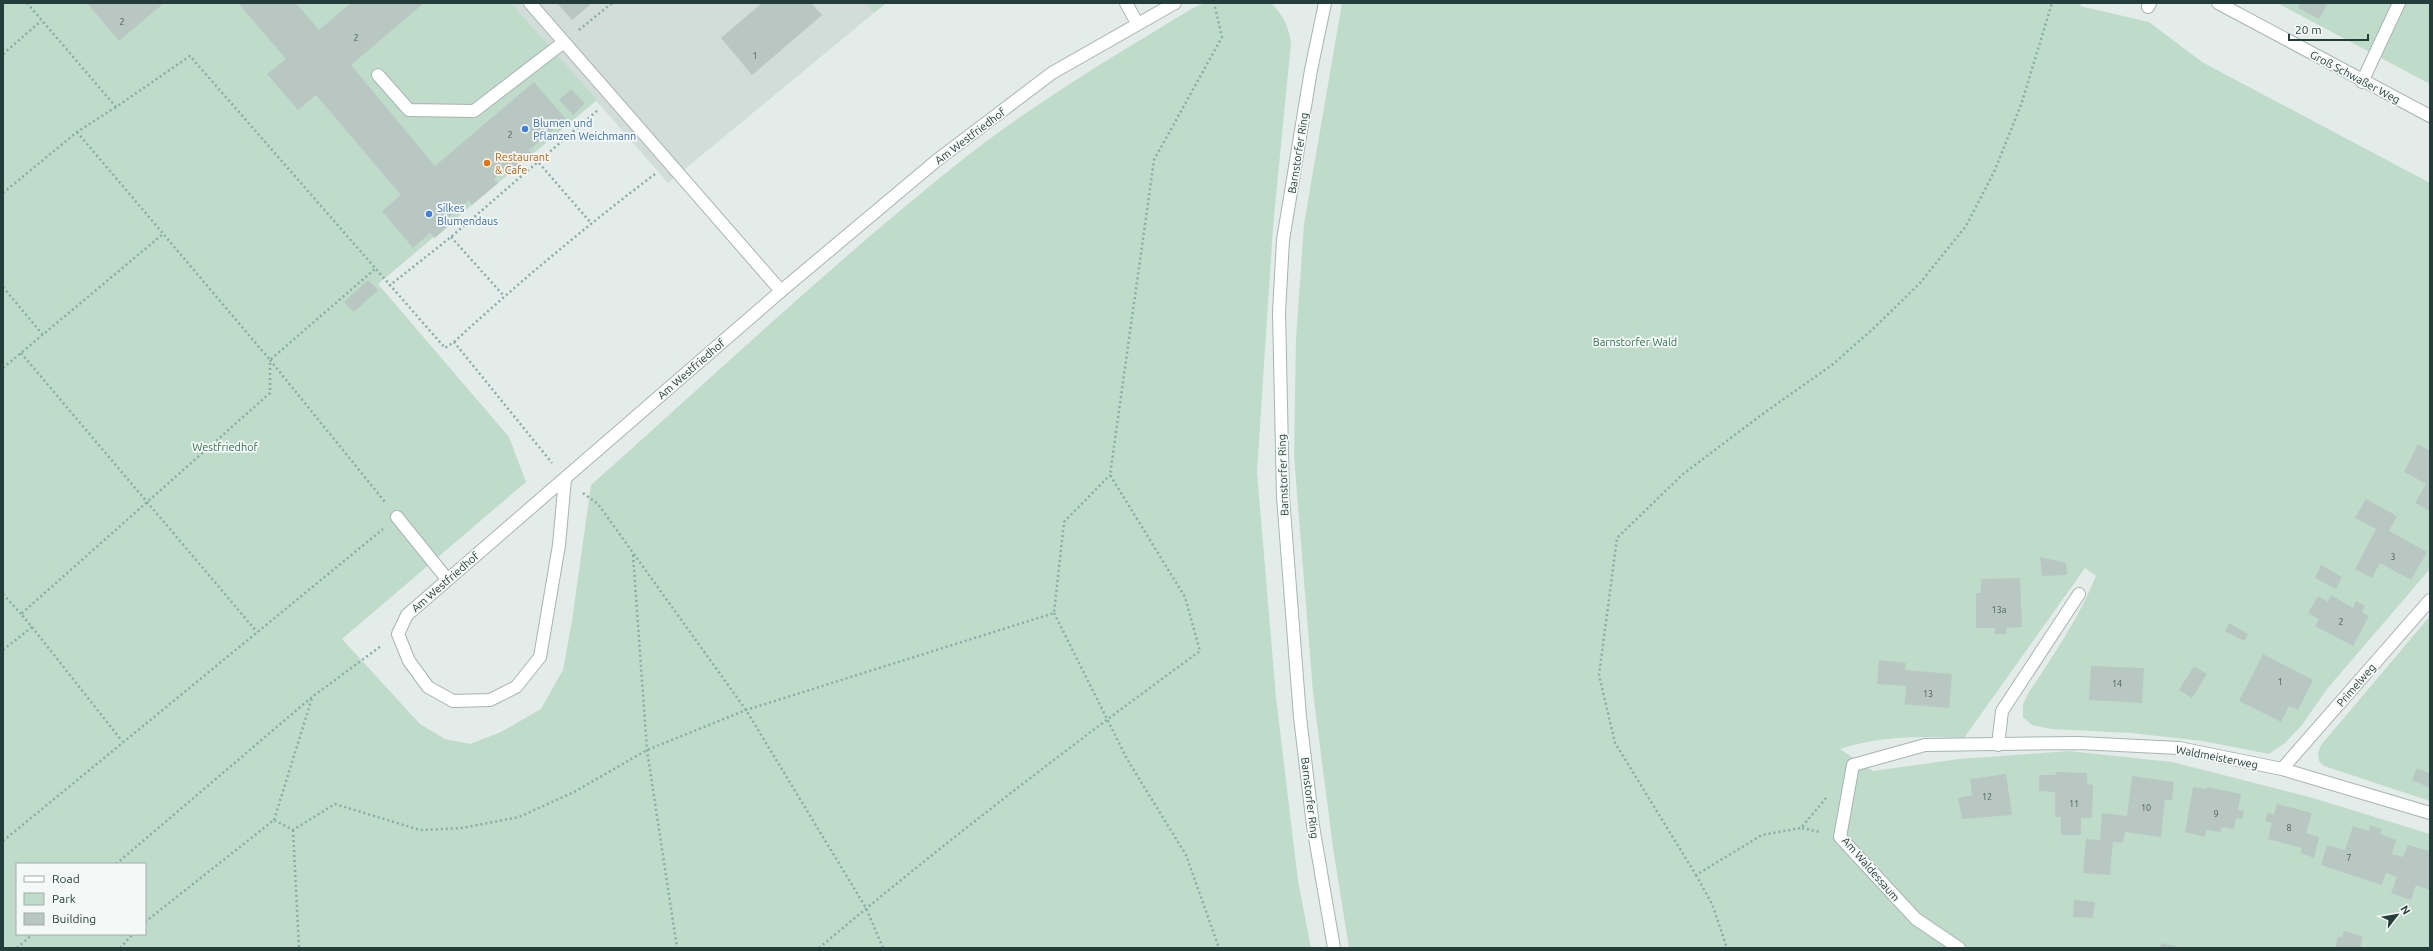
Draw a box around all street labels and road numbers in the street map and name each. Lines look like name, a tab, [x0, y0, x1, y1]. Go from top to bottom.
street label: Groß Schwaßer Weg	[2308, 48, 2402, 106]
street label: Am Westfriedhof	[933, 105, 1008, 166]
street label: Barnstorfer Ring	[1286, 112, 1310, 194]
street label: Am Westfriedhof	[655, 336, 728, 401]
street label: Barnstorfer Ring	[1276, 434, 1290, 516]
street label: Am Westfriedhof	[409, 549, 482, 614]
street label: Primelweg	[2334, 661, 2378, 709]
street label: Waldmeisterweg	[2175, 743, 2259, 771]
street label: Barnstorfer Ring	[1299, 757, 1321, 839]
street label: Am Waldessaum	[1840, 834, 1902, 904]

